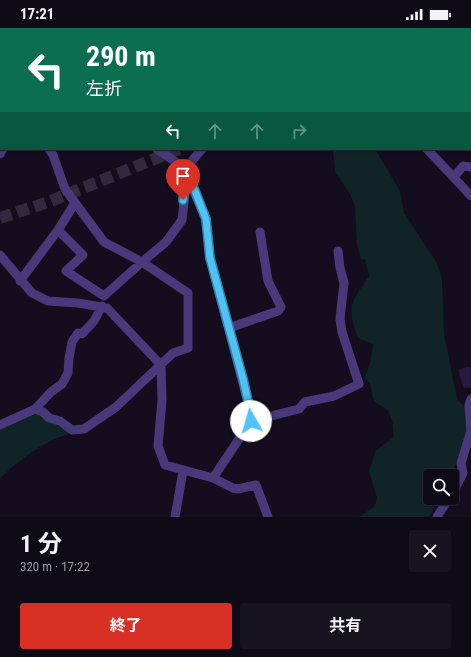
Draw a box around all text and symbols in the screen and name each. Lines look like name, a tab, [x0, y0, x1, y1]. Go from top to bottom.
text: 17:21	[20, 5, 54, 23]
text: 290 m	[86, 40, 156, 73]
icon: left	[20, 44, 72, 96]
text: 左折	[86, 78, 122, 99]
icon: left	[162, 120, 184, 142]
icon: ahead	[204, 120, 226, 142]
icon: ahead	[246, 120, 268, 142]
icon: right	[288, 120, 310, 142]
pin	[166, 159, 200, 200]
icon: arrive	[172, 165, 194, 187]
position arrow	[230, 400, 272, 442]
map controls	[423, 469, 459, 505]
button: search	[423, 469, 459, 505]
text: 1 分	[20, 530, 62, 558]
button: close	[409, 530, 451, 572]
text: 320 m · 17:22	[20, 559, 90, 574]
button: 終了	[20, 603, 232, 649]
button: 共有	[240, 603, 451, 649]

